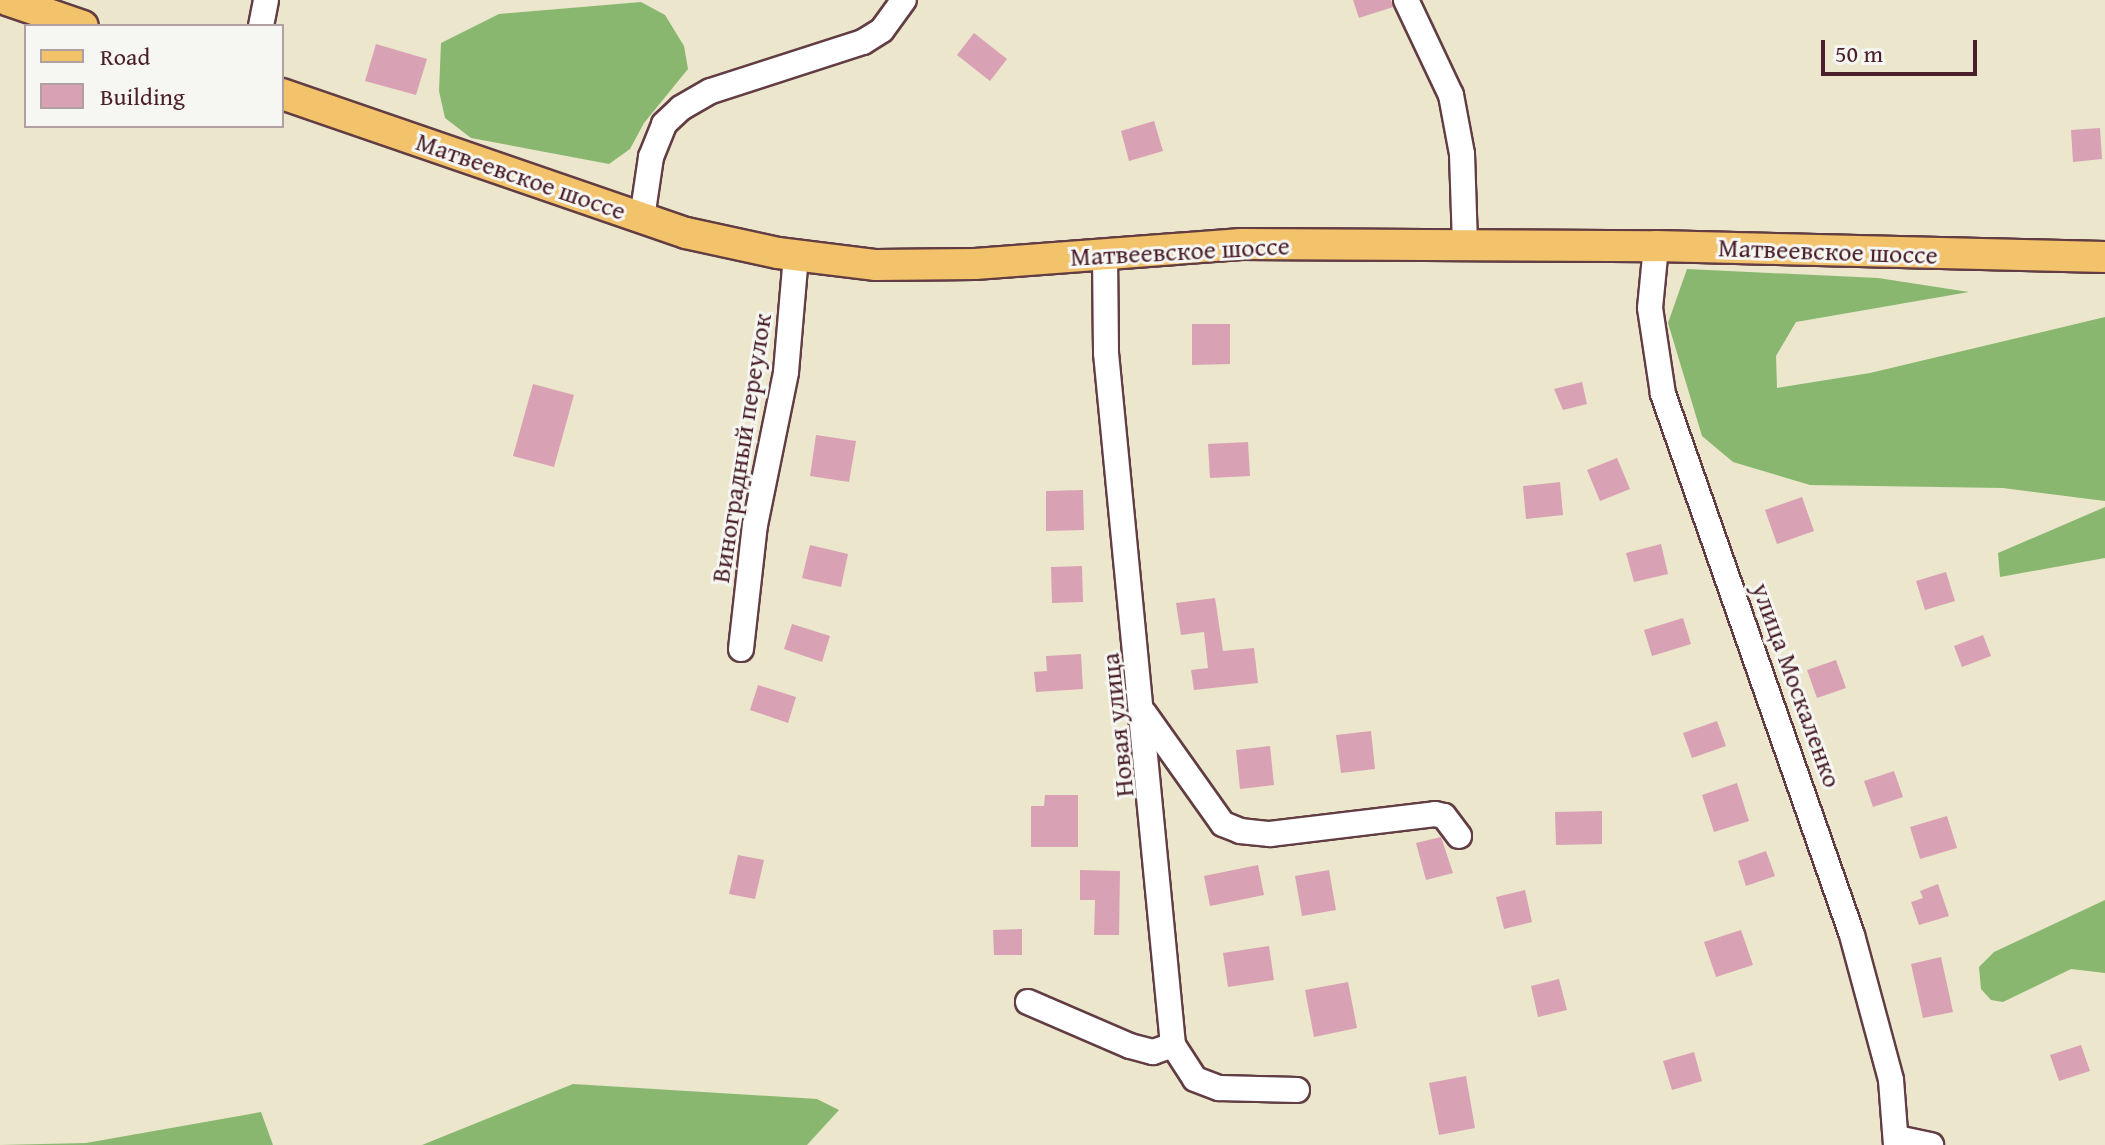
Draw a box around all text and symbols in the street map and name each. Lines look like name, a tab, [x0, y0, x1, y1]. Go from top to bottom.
legend	[24, 24, 284, 128]
scale bar	[1825, 24, 1981, 74]
text: 50 m	[1835, 36, 1883, 71]
text: Road	[100, 39, 150, 74]
text: Building	[100, 79, 185, 114]
street label: Матвеевское шоссе	[412, 125, 630, 227]
street label: Матвеевское шоссе	[1070, 230, 1290, 272]
street label: Матвеевское шоссе	[1718, 232, 1938, 270]
street label: Виноградный переулок	[704, 311, 778, 585]
street label: улица Москаленко	[1745, 578, 1849, 792]
street label: Новая улица	[1094, 651, 1140, 799]

